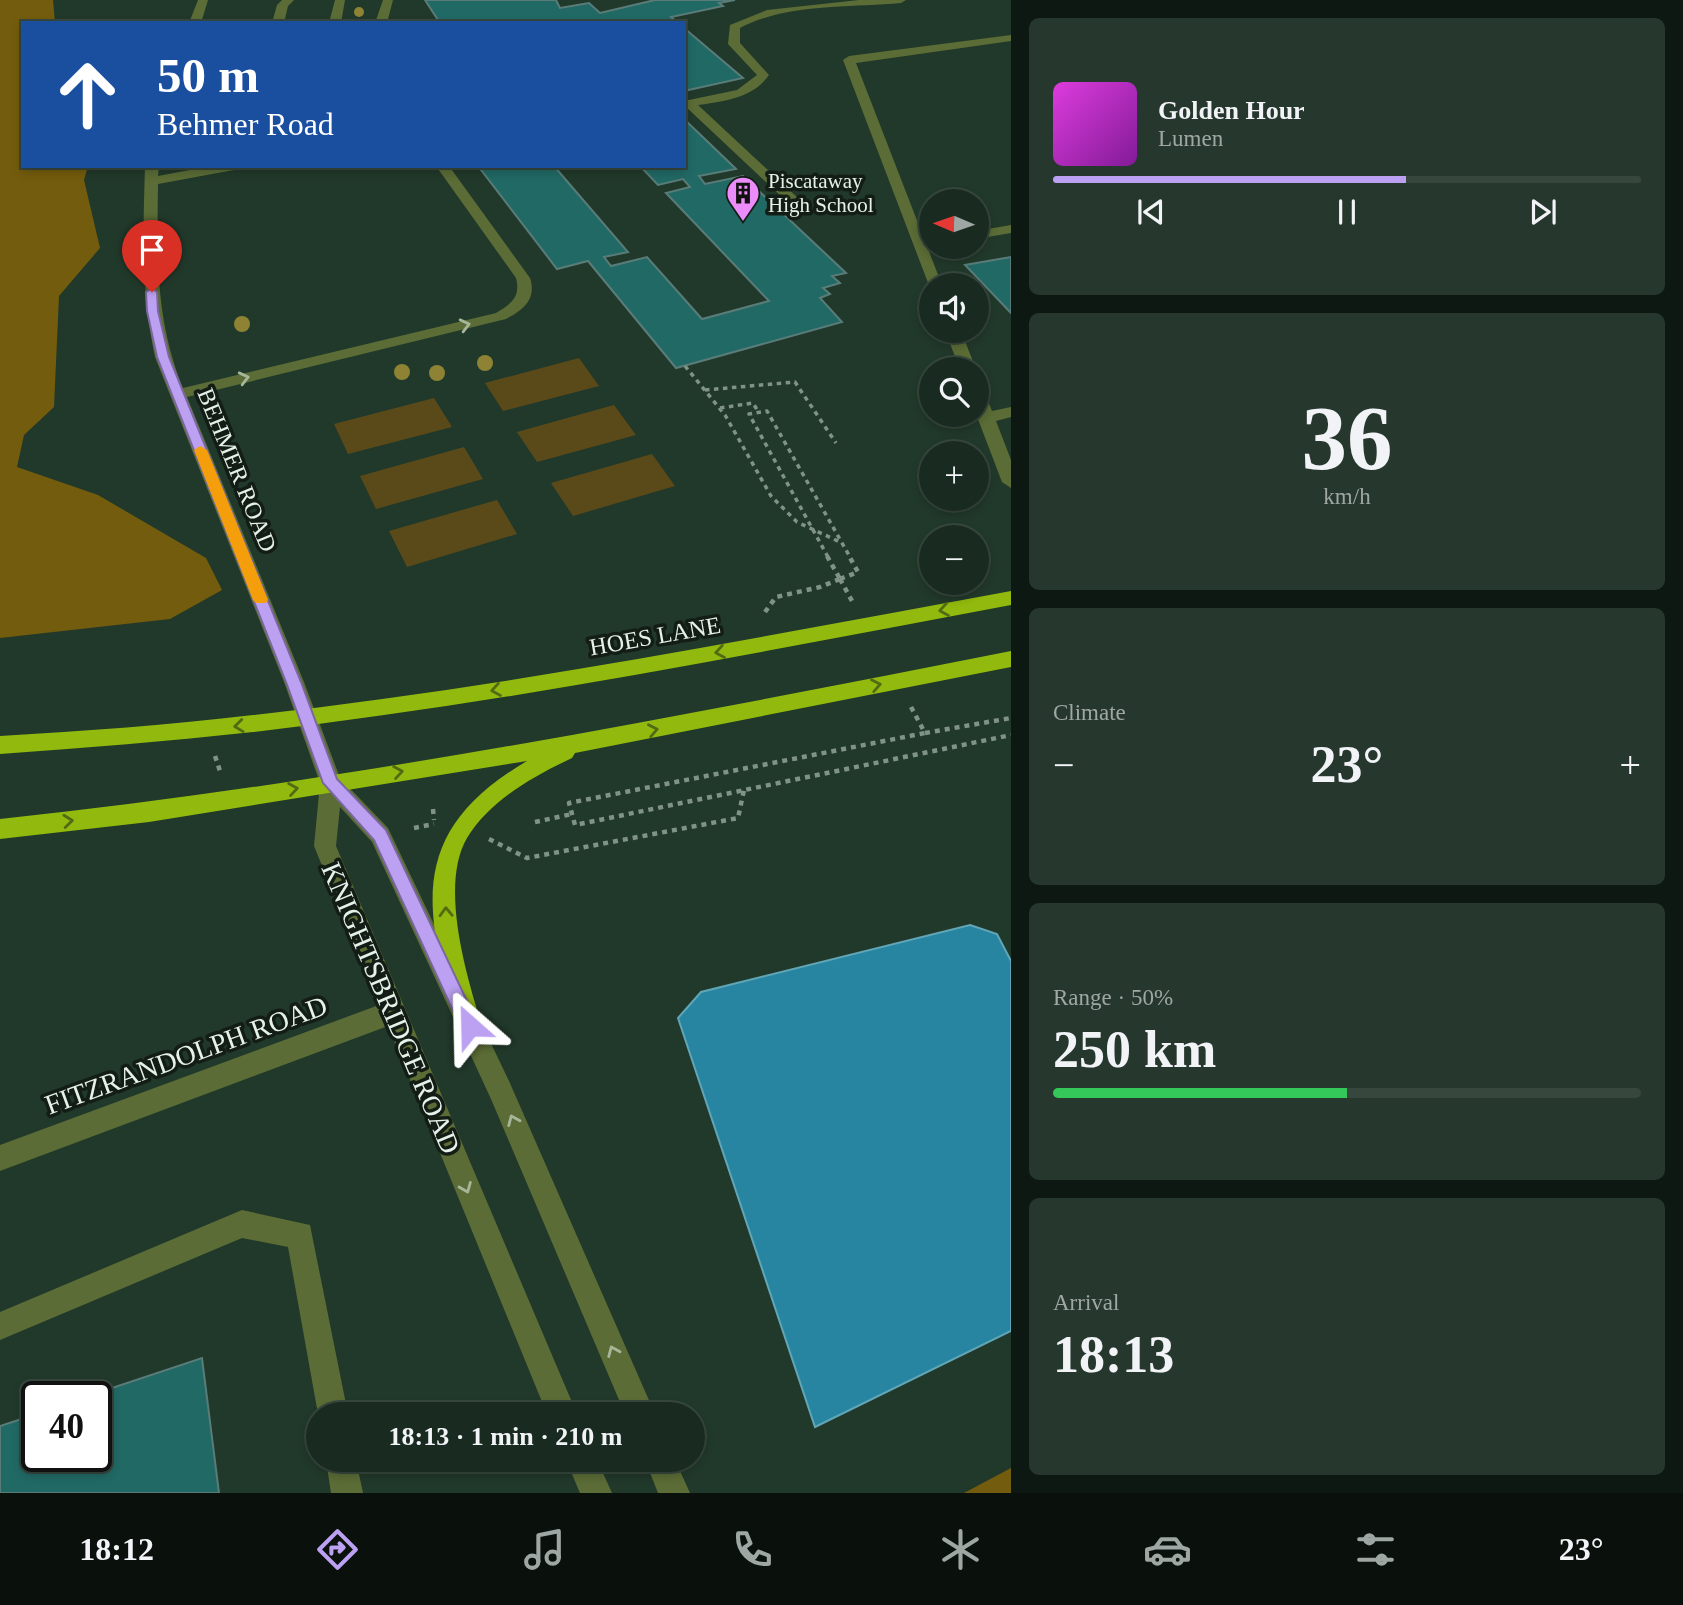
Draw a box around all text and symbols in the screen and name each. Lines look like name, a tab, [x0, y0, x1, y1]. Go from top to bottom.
text: 50 m	[157, 48, 259, 103]
icon: ahead	[42, 49, 133, 140]
text: Golden Hour	[1158, 96, 1305, 125]
text: Behmer Road	[157, 106, 334, 142]
text: Lumen	[1158, 126, 1223, 151]
place label: Piscataway High School	[768, 169, 874, 217]
building icon: Piscataway High School	[724, 174, 762, 223]
north arrow	[919, 189, 989, 259]
map controls	[919, 189, 989, 595]
icon: previous	[1132, 193, 1170, 231]
icon: pause	[1328, 193, 1366, 231]
icon: next	[1524, 193, 1562, 231]
pin	[122, 220, 182, 292]
icon: arrive	[133, 231, 171, 269]
button: sound	[919, 273, 989, 343]
one-way arrow	[459, 319, 471, 333]
button: search	[919, 357, 989, 427]
one-way arrow	[238, 372, 250, 386]
street label: BEHMER ROAD	[192, 384, 282, 556]
text: 36	[1302, 388, 1393, 489]
button: +	[919, 441, 989, 511]
text: km/h	[1323, 484, 1371, 509]
button: −	[919, 525, 989, 595]
one-way arrow	[938, 602, 950, 617]
street label: HOES LANE	[587, 612, 723, 660]
one-way arrow	[714, 643, 726, 658]
one-way arrow	[870, 679, 882, 694]
one-way arrow	[490, 682, 502, 697]
text: Climate	[1053, 700, 1126, 725]
one-way arrow	[233, 718, 245, 733]
one-way arrow	[647, 723, 659, 738]
text: 23°	[1311, 736, 1383, 793]
text: −	[1053, 744, 1074, 786]
text: +	[1620, 744, 1641, 786]
one-way arrow	[392, 765, 404, 780]
one-way arrow	[287, 782, 299, 797]
one-way arrow	[62, 814, 74, 829]
street label: KNIGHTSBRIDGE ROAD	[315, 858, 467, 1158]
one-way arrow	[439, 906, 454, 917]
text: Range · 50%	[1053, 985, 1173, 1010]
street label: FITZRANDOLPH ROAD	[41, 989, 331, 1121]
position arrow	[433, 989, 507, 1063]
text: 250 km	[1053, 1021, 1216, 1078]
one-way arrow	[507, 1115, 521, 1127]
one-way arrow	[458, 1182, 472, 1194]
text: Arrival	[1053, 1290, 1119, 1315]
text: 18:13	[1053, 1326, 1174, 1383]
one-way arrow	[607, 1346, 621, 1359]
speed limit sign: 40	[21, 1381, 112, 1472]
text: 18:13 · 1 min · 210 m	[389, 1422, 623, 1451]
icon: directions	[313, 1525, 362, 1574]
icon: music	[520, 1525, 569, 1574]
icon: phone	[728, 1525, 777, 1574]
icon: climate	[936, 1525, 985, 1574]
icon: car	[1143, 1525, 1192, 1574]
icon: filters	[1351, 1525, 1400, 1574]
text: 18:12	[79, 1531, 154, 1567]
text: 23°	[1559, 1531, 1604, 1567]

